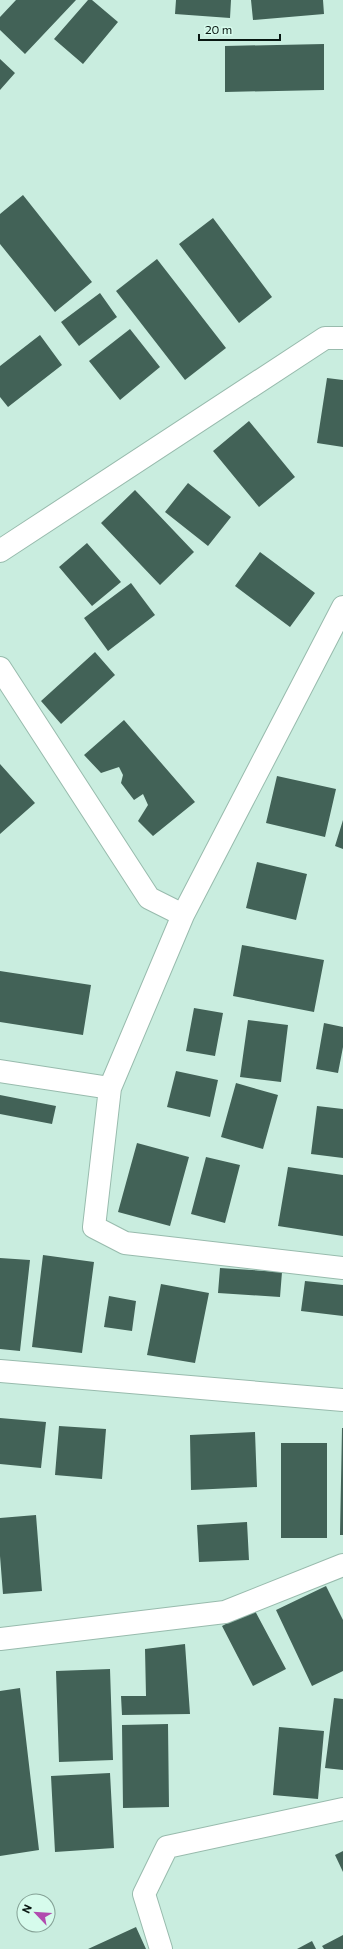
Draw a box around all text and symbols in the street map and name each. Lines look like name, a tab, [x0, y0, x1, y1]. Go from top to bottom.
scale bar	[199, 16, 280, 42]
text: 20 m	[205, 22, 232, 36]
north arrow	[16, 1893, 56, 1933]
text: N	[19, 1902, 34, 1915]

